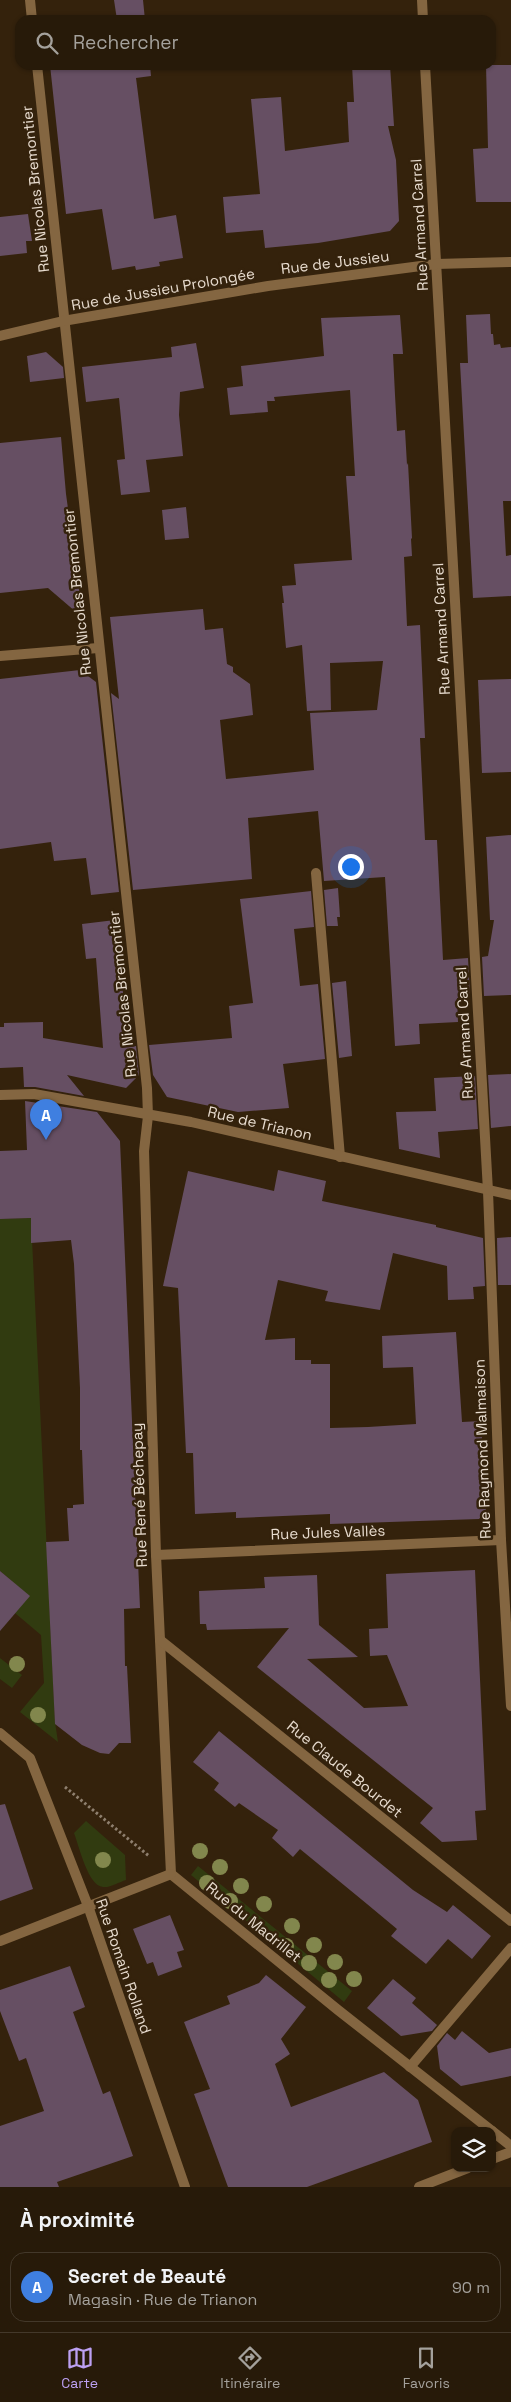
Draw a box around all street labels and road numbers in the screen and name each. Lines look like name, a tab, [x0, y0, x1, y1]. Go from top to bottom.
street label: Rue Nicolas Bremontier	[17, 104, 53, 273]
street label: Rue Armand Carrel	[406, 158, 432, 292]
street label: Rue de Jussieu	[280, 246, 390, 278]
street label: Rue de Jussieu Prolongée	[70, 263, 256, 315]
street label: Rue Nicolas Bremontier	[59, 507, 95, 676]
street label: Rue Armand Carrel	[428, 562, 454, 696]
street label: Rue Nicolas Bremontier	[104, 909, 140, 1078]
street label: Rue Armand Carrel	[451, 966, 477, 1100]
street label: Rue de Trianon	[206, 1102, 314, 1144]
street label: Rue Raymond Malmaison	[469, 1359, 495, 1539]
street label: Rue René Béchepay	[127, 1422, 151, 1568]
street label: Rue Jules Vallès	[270, 1521, 386, 1543]
street label: Rue Claude Bourdet	[283, 1716, 407, 1822]
street label: Rue du Madrillet	[202, 1878, 306, 1966]
street label: Rue Romain Rolland	[92, 1896, 156, 2036]

